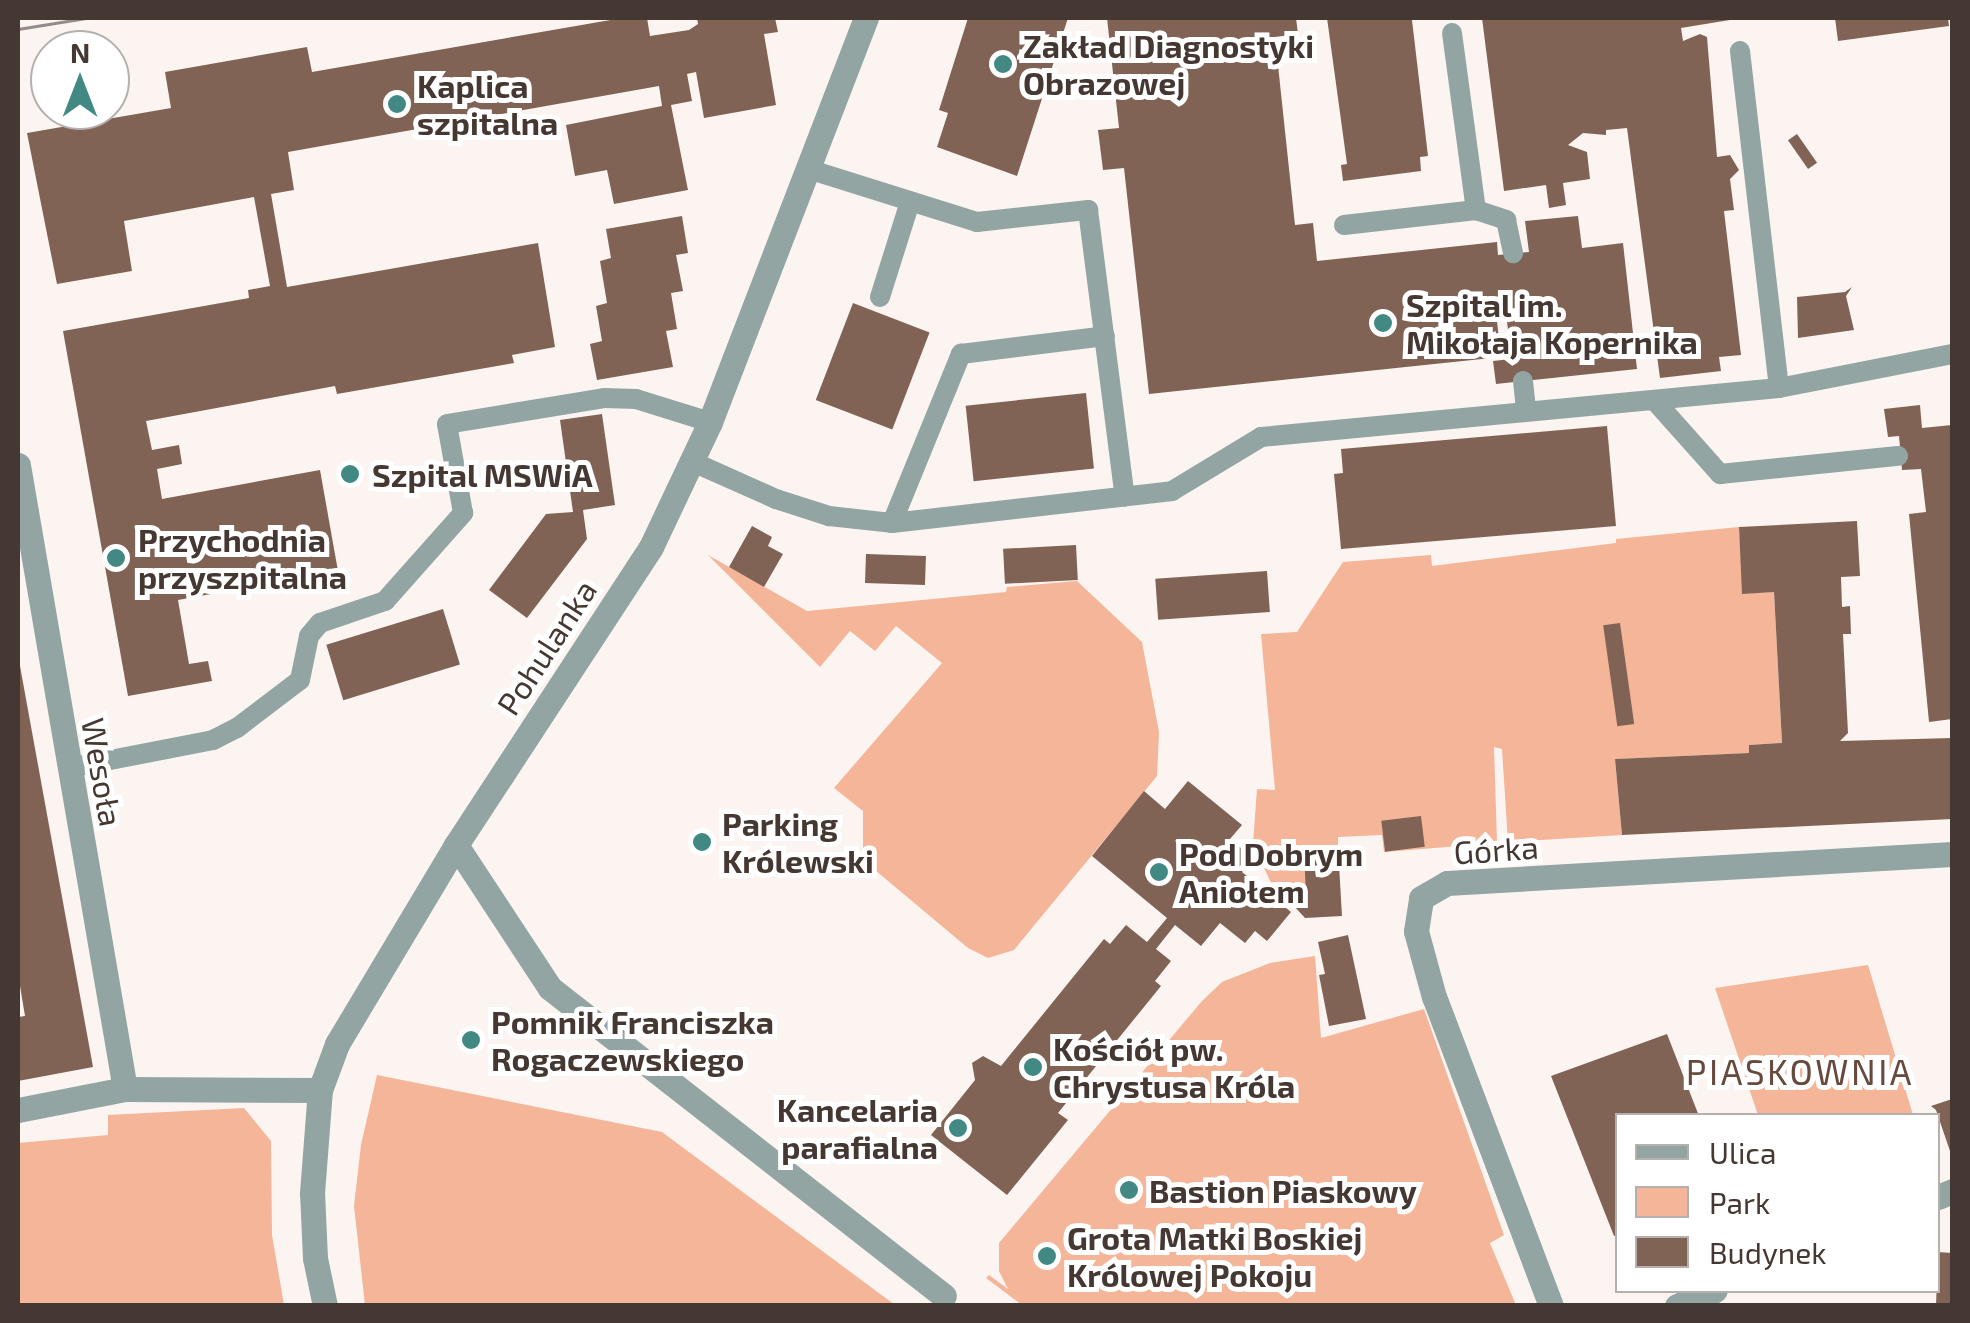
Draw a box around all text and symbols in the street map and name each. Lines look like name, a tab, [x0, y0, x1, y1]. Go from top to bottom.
place label: Zakład Diagnostyki Obrazowej	[1023, 27, 1314, 102]
north arrow	[30, 30, 130, 130]
text: N	[70, 35, 90, 69]
marker: Zakład Diagnostyki Obrazowej	[992, 53, 1014, 75]
place label: Kaplica szpitalna	[417, 67, 558, 142]
marker: Kaplica szpitalna	[386, 93, 408, 115]
place label: Szpital im. Mikołaja Kopernika	[1406, 286, 1698, 361]
marker: Szpital im. Mikołaja Kopernika	[1370, 310, 1396, 336]
place label: Szpital MSWiA	[372, 455, 593, 493]
marker: Szpital MSWiA	[337, 461, 363, 487]
place label: Przychodnia przyszpitalna	[138, 521, 347, 596]
marker: Przychodnia przyszpitalna	[103, 545, 129, 571]
street label: Pohulanka	[488, 572, 604, 722]
street label: Wesoła	[75, 715, 131, 829]
place label: Parking Królewski	[722, 805, 874, 880]
street label: Górka	[1452, 827, 1540, 871]
marker: Parking Królewski	[691, 831, 713, 853]
place label: Pod Dobrym Aniołem	[1179, 835, 1363, 910]
marker: Pod Dobrym Aniołem	[1148, 861, 1170, 883]
place label: Pomnik Franciszka Rogaczewskiego	[491, 1003, 774, 1078]
marker: Pomnik Franciszka Rogaczewskiego	[460, 1029, 482, 1051]
place label: Kościół pw. Chrystusa Króla	[1053, 1030, 1295, 1105]
district label: PIASKOWNIA	[1686, 1050, 1914, 1092]
marker: Kościół pw. Chrystusa Króla	[1022, 1056, 1044, 1078]
place label: Kancelaria parafialna	[777, 1091, 938, 1166]
legend	[1615, 1113, 1940, 1293]
marker: Kancelaria parafialna	[947, 1117, 969, 1139]
text: Ulica	[1709, 1134, 1776, 1170]
place label: Bastion Piaskowy	[1149, 1171, 1417, 1209]
marker: Bastion Piaskowy	[1118, 1179, 1140, 1201]
text: Park	[1709, 1184, 1770, 1220]
place label: Grota Matki Boskiej Królowej Pokoju	[1067, 1219, 1362, 1294]
text: Budynek	[1709, 1234, 1827, 1270]
marker: Grota Matki Boskiej Królowej Pokoju	[1036, 1245, 1058, 1267]

